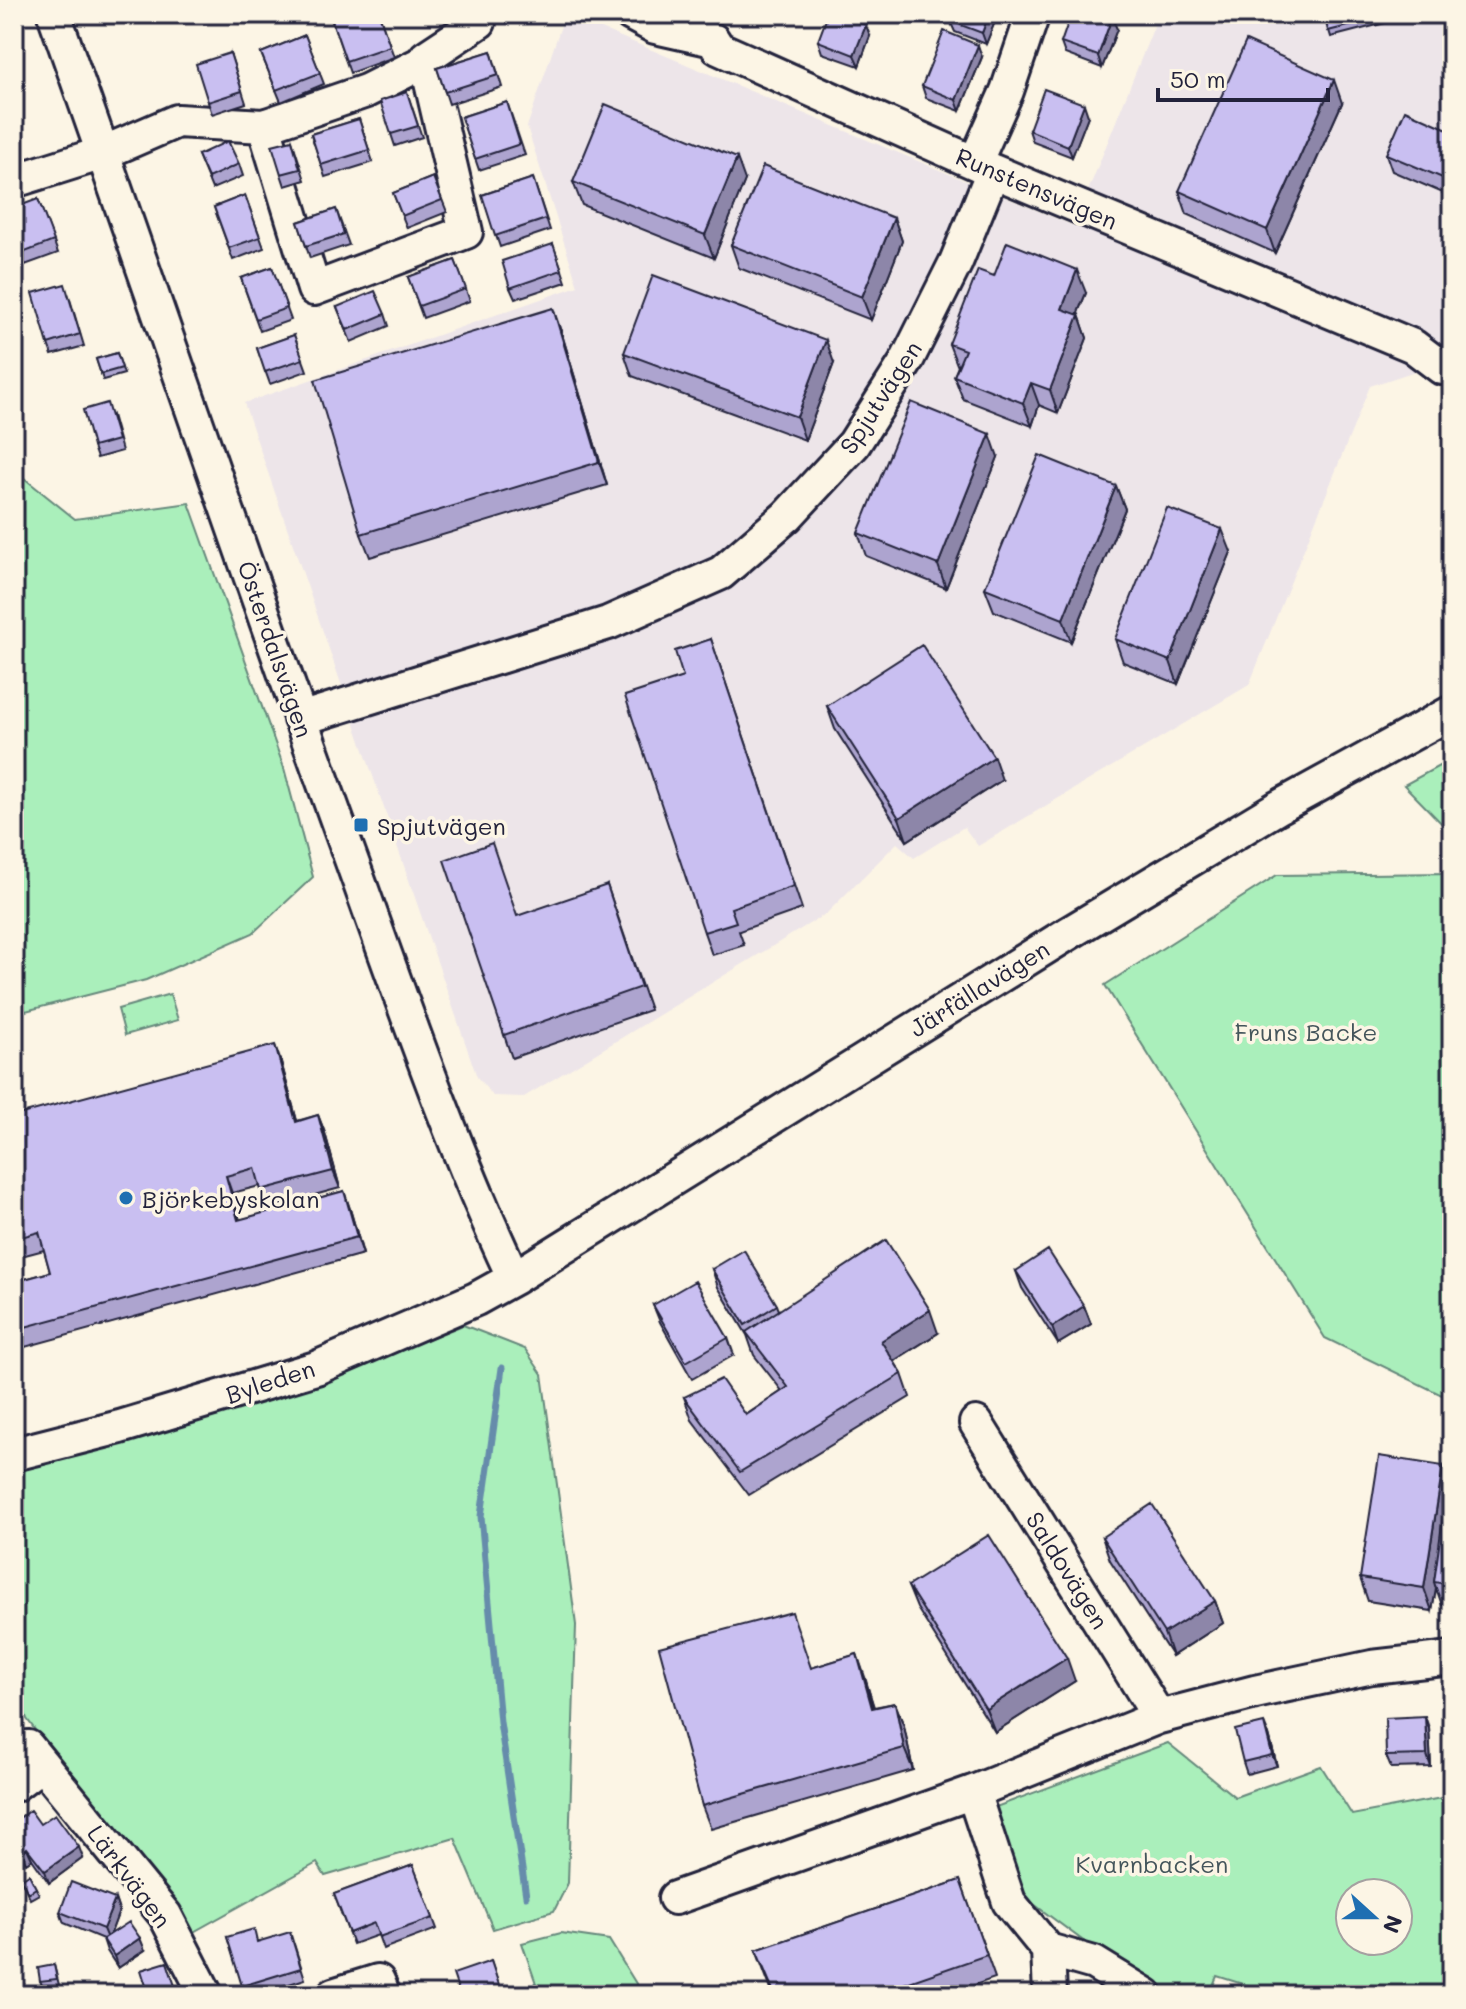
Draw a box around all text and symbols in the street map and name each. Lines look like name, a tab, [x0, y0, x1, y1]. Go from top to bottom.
scale bar	[1158, 52, 1328, 102]
text: 50 m	[1170, 63, 1226, 94]
street label: Runstensvägen	[951, 140, 1123, 236]
street label: Spjutvägen	[832, 335, 928, 459]
street label: Österdalsvägen	[231, 557, 321, 741]
place label: Spjutvägen	[377, 810, 506, 841]
marker: Spjutvägen	[352, 816, 370, 834]
street label: Järfällavägen	[903, 933, 1055, 1043]
park label: Fruns Backe	[1235, 1016, 1377, 1047]
place label: Björkebyskolan	[142, 1183, 320, 1214]
marker: Björkebyskolan	[117, 1189, 135, 1207]
street label: Byleden	[222, 1352, 318, 1410]
street label: Saldovägen	[1020, 1506, 1116, 1634]
street label: Lärkvägen	[81, 1818, 179, 1934]
park label: Kvarnbacken	[1076, 1848, 1228, 1879]
north arrow	[1334, 1877, 1414, 1957]
text: N	[1377, 1911, 1410, 1937]

